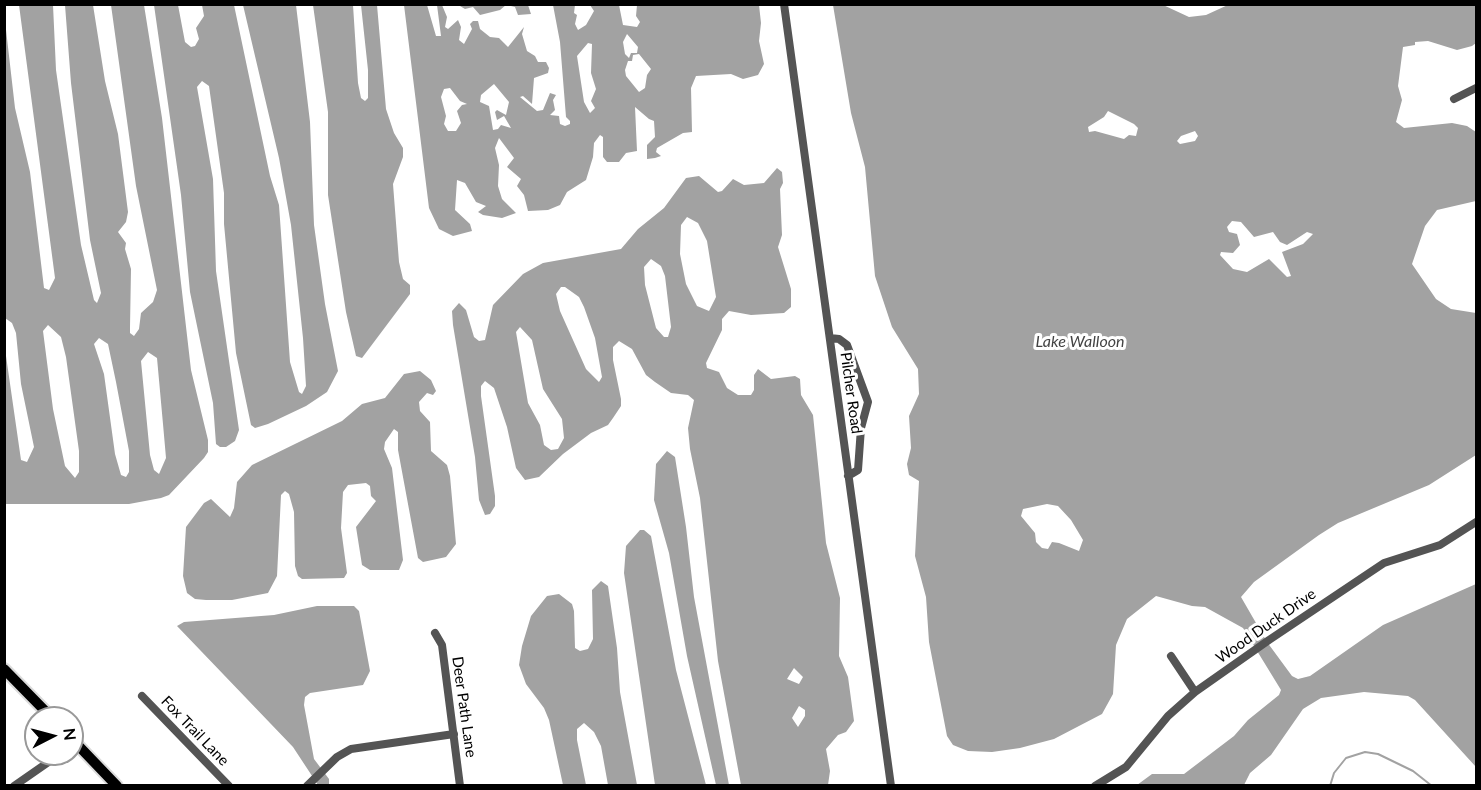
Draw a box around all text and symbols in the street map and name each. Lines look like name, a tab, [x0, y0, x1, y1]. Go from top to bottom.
water label: Lake Walloon	[1036, 332, 1124, 352]
street label: Pilcher Road	[836, 351, 866, 435]
street label: Wood Duck Drive	[1213, 585, 1319, 667]
street label: Deer Path Lane	[448, 655, 480, 759]
street label: Fox Trail Lane	[157, 692, 233, 770]
north arrow	[24, 706, 84, 766]
text: N	[60, 727, 81, 741]

